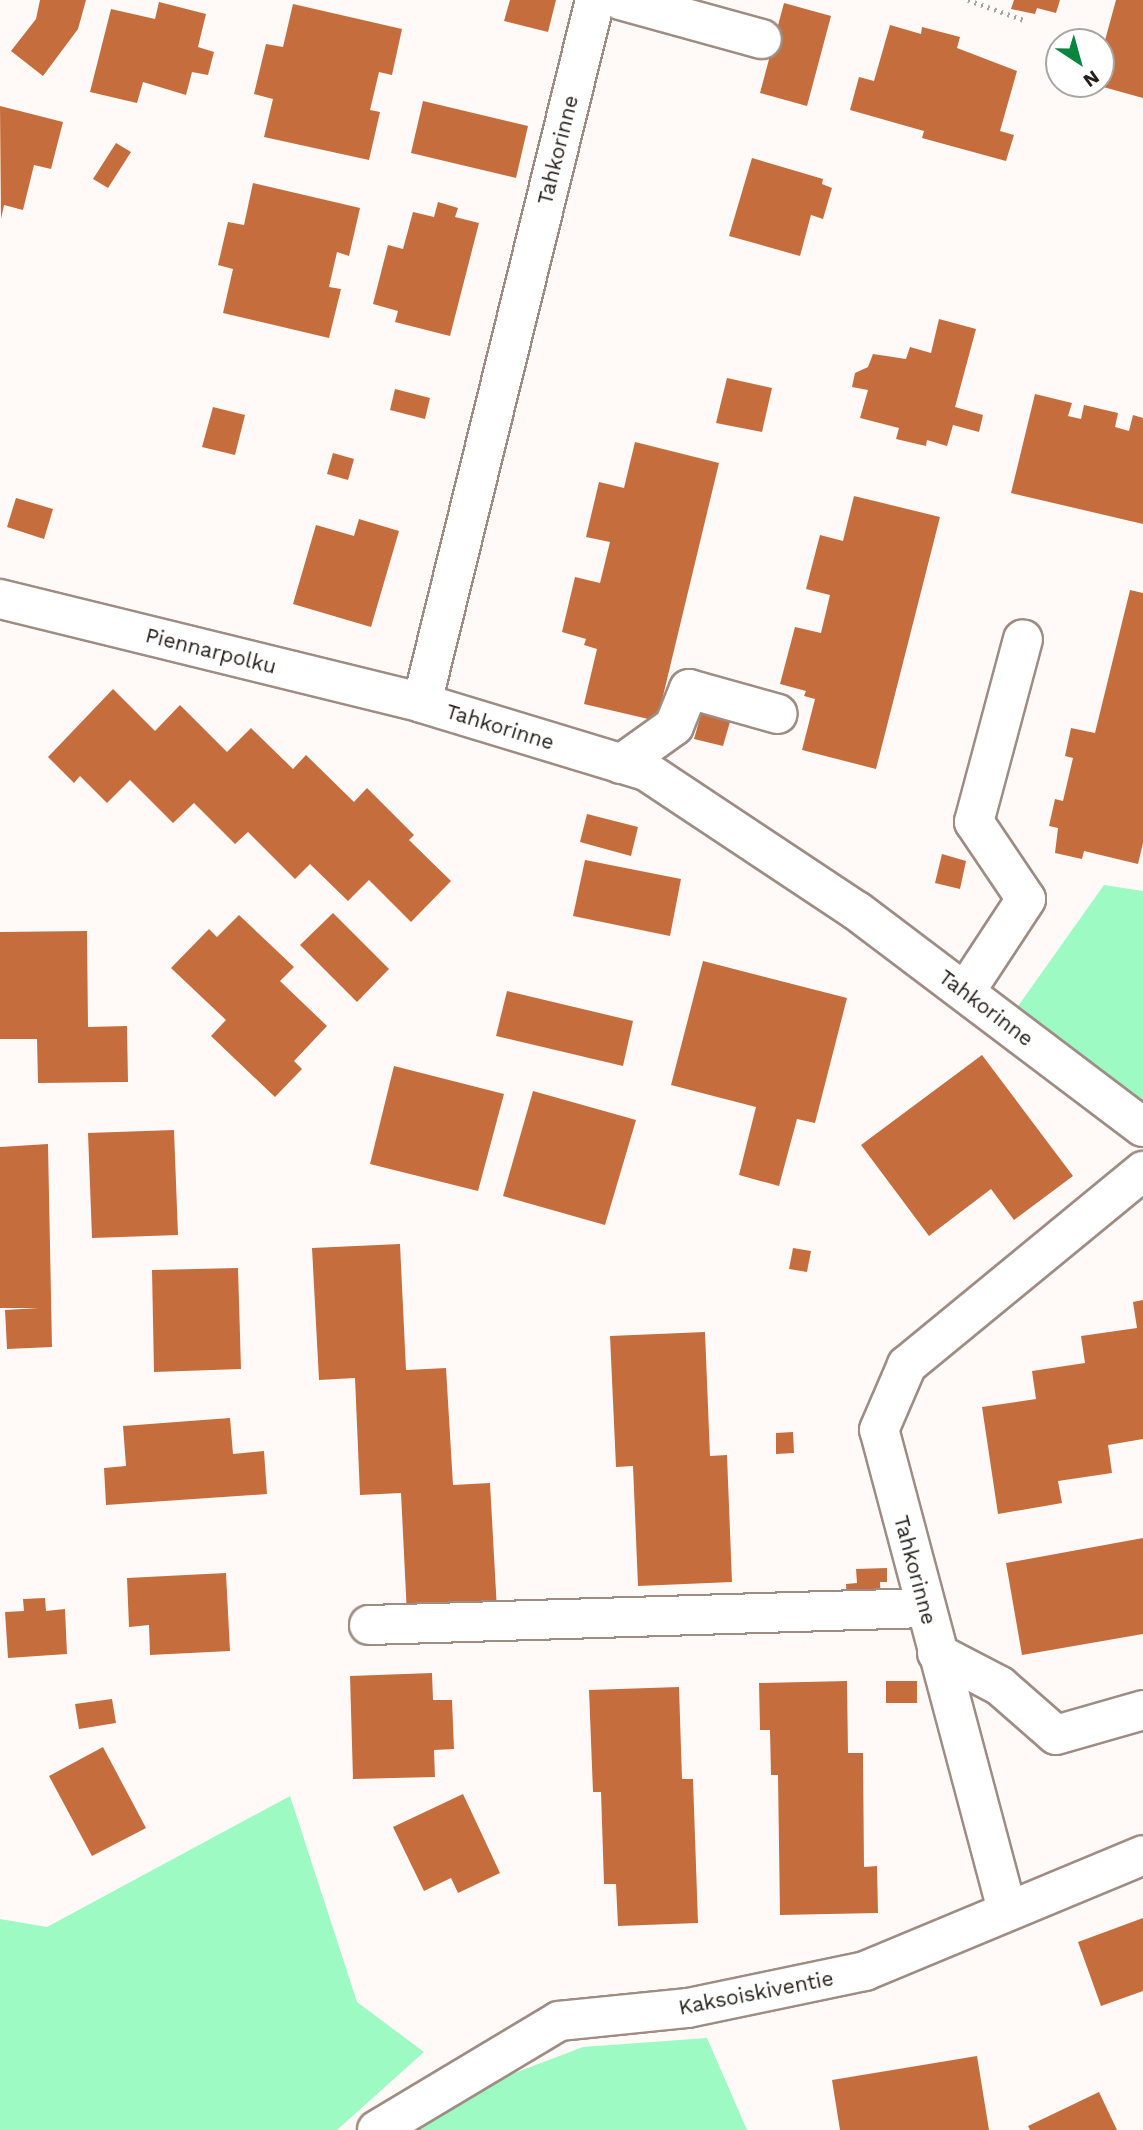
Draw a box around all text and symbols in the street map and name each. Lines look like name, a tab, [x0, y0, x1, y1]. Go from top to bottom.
north arrow	[1045, 28, 1115, 98]
text: N	[1079, 65, 1104, 92]
street label: Tahkorinne	[532, 93, 584, 207]
street label: Piennarpolku	[143, 623, 279, 679]
street label: Tahkorinne	[443, 699, 557, 755]
street label: Tahkorinne	[934, 964, 1038, 1052]
street label: Tahkorinne	[888, 1513, 942, 1627]
street label: Kaksoiskiventie	[676, 1966, 836, 2020]

